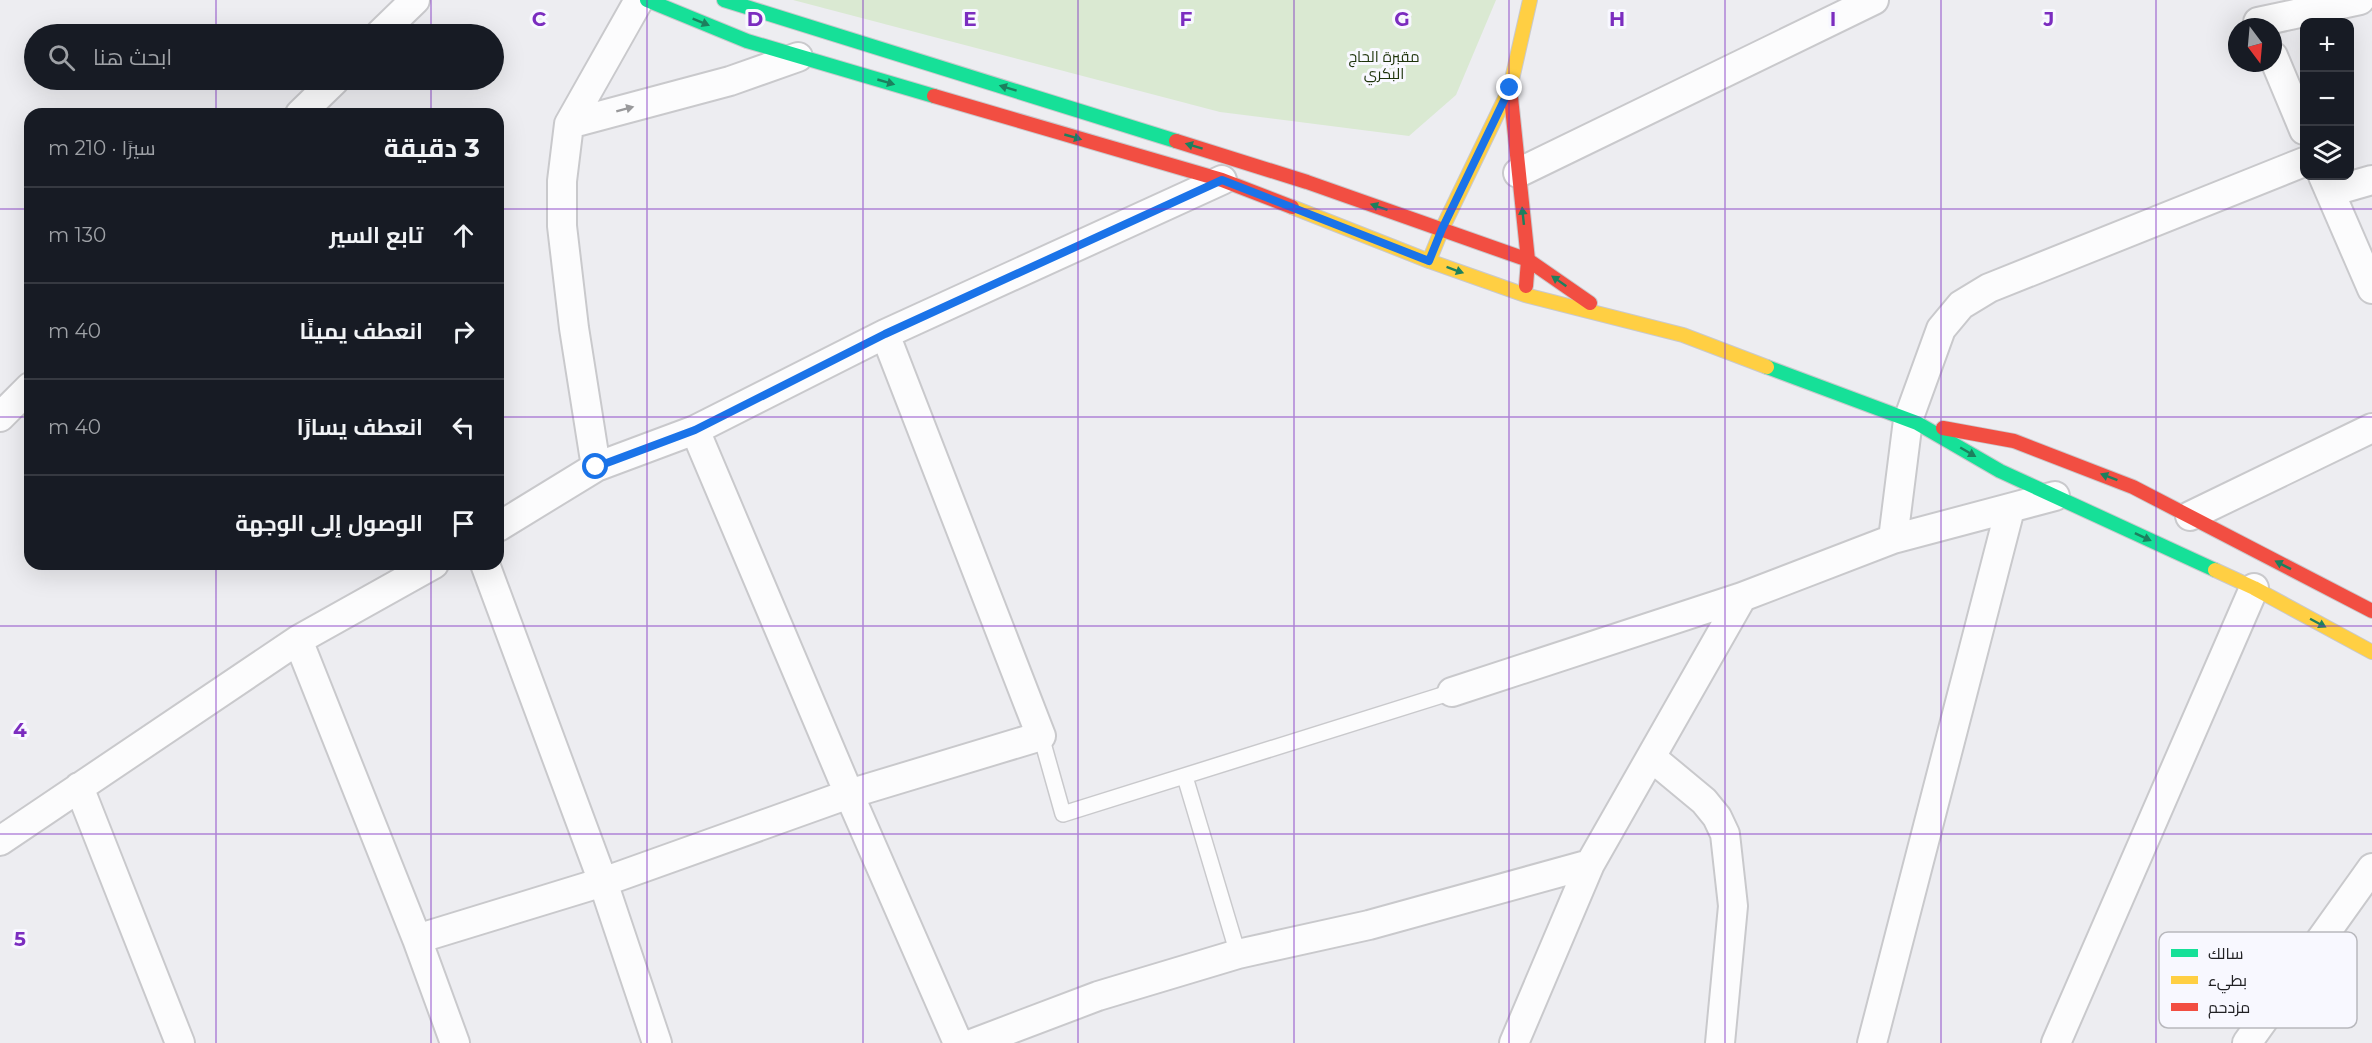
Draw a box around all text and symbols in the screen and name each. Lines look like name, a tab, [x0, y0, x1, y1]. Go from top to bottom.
text: C	[532, 7, 547, 31]
text: D	[747, 7, 763, 31]
text: E	[963, 7, 977, 31]
text: F	[1180, 7, 1193, 31]
text: G	[1394, 7, 1410, 31]
text: H	[1609, 7, 1625, 31]
text: I	[1830, 7, 1836, 31]
text: J	[2043, 7, 2054, 31]
one-way arrow	[692, 17, 710, 27]
north arrow	[2228, 18, 2282, 72]
map controls	[2300, 18, 2354, 180]
button: +	[2300, 18, 2354, 72]
search box	[24, 24, 504, 90]
icon: search	[45, 41, 78, 74]
text: ابحث هنا	[93, 44, 172, 71]
park label: مقبرة الحاج البكري	[1348, 47, 1420, 86]
button: −	[2300, 72, 2354, 126]
route end	[1496, 74, 1522, 100]
one-way arrow	[877, 78, 895, 87]
one-way arrow	[999, 83, 1017, 92]
one-way arrow	[616, 104, 634, 113]
button: layers	[2300, 126, 2354, 180]
text: 3 دقيقة	[384, 132, 480, 164]
one-way arrow	[1064, 132, 1083, 142]
text: سيرًا · 210 m	[48, 136, 156, 160]
one-way arrow	[1185, 141, 1203, 150]
one-way arrow	[1370, 202, 1388, 212]
one-way arrow	[1518, 207, 1528, 226]
icon: ahead	[447, 219, 480, 252]
text: تابع السير	[329, 222, 423, 249]
text: 130 m	[48, 223, 106, 247]
one-way arrow	[1446, 266, 1464, 276]
one-way arrow	[1551, 275, 1567, 287]
icon: right	[447, 315, 480, 348]
text: انعطف يمينًا	[299, 318, 423, 345]
text: 40 m	[48, 319, 101, 343]
icon: left	[447, 411, 480, 444]
text: انعطف يسارًا	[297, 414, 423, 441]
text: 40 m	[48, 415, 101, 439]
one-way arrow	[1960, 447, 1977, 457]
route start	[582, 453, 608, 479]
one-way arrow	[2099, 472, 2117, 482]
icon: arrive	[447, 507, 480, 540]
text: الوصول إلى الوجهة	[235, 510, 423, 537]
one-way arrow	[2135, 532, 2153, 542]
one-way arrow	[2274, 560, 2291, 569]
one-way arrow	[2310, 618, 2327, 628]
text: 4	[13, 718, 27, 742]
text: 5	[14, 927, 26, 951]
legend	[2159, 932, 2357, 1028]
text: سالك	[2208, 944, 2243, 963]
text: بطيء	[2208, 971, 2247, 994]
text: مزدحم	[2208, 998, 2250, 1019]

